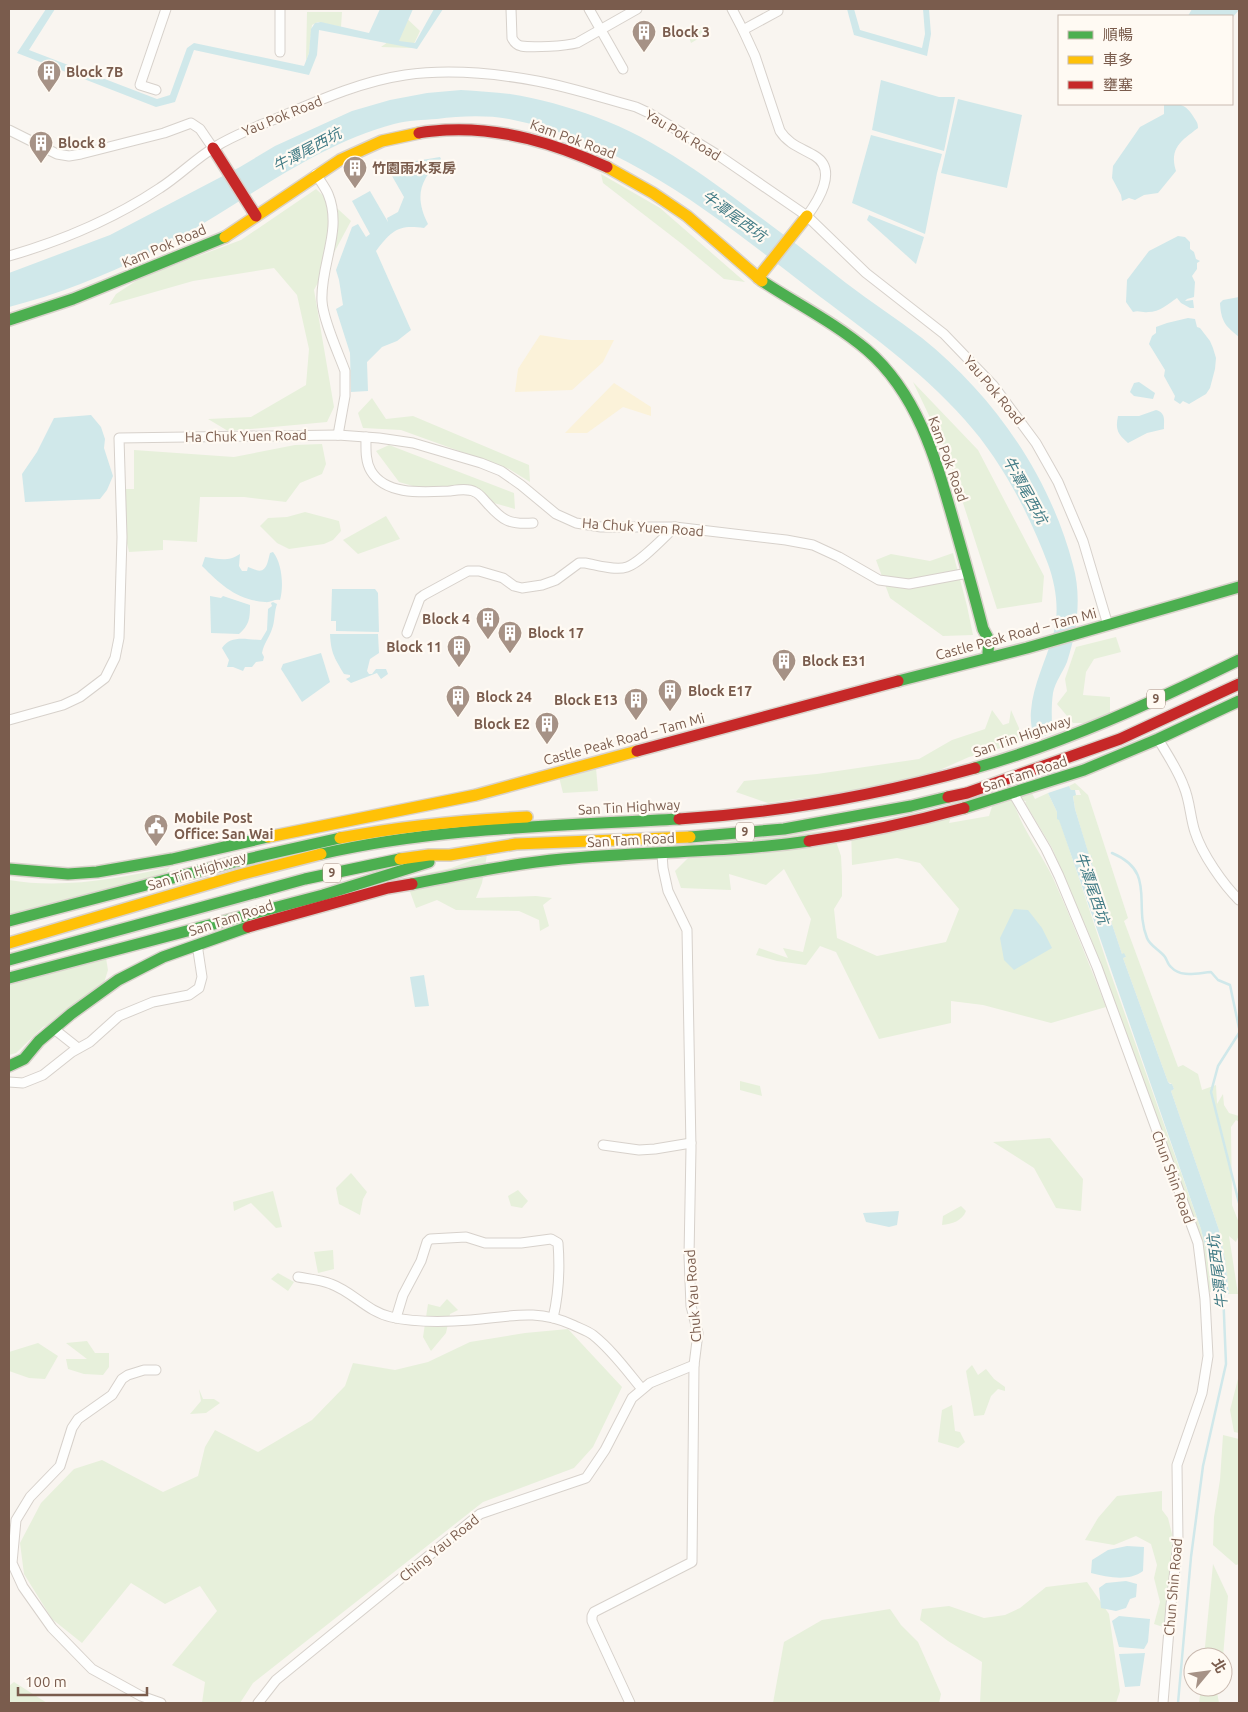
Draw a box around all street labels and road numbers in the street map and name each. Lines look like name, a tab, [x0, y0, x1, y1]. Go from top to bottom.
street label: Yau Pok Road	[240, 93, 324, 139]
street label: Yau Pok Road	[642, 106, 724, 164]
street label: Kam Pok Road	[528, 116, 618, 162]
street label: Kam Pok Road	[119, 221, 209, 271]
street label: Yau Pok Road	[961, 352, 1027, 428]
street label: Kam Pok Road	[925, 414, 971, 504]
street label: Ha Chuk Yuen Road	[185, 427, 307, 445]
street label: Ha Chuk Yuen Road	[582, 515, 704, 539]
street label: Castle Peak Road – Tam Mi	[934, 605, 1098, 663]
road number: 9	[1147, 690, 1165, 709]
street label: Castle Peak Road – Tam Mi	[542, 710, 706, 768]
street label: San Tin Highway	[971, 712, 1073, 760]
street label: San Tam Road	[981, 753, 1069, 795]
street label: San Tin Highway	[577, 796, 681, 818]
road number: 9	[736, 822, 754, 842]
street label: San Tam Road	[587, 830, 675, 850]
street label: San Tin Highway	[146, 848, 249, 894]
road number: 9	[323, 864, 341, 882]
street label: San Tam Road	[187, 897, 275, 939]
street label: Chun Shin Road	[1149, 1128, 1197, 1226]
street label: Chuk Yau Road	[682, 1249, 704, 1343]
street label: Ching Yau Road	[396, 1511, 482, 1585]
street label: Chun Shin Road	[1161, 1537, 1185, 1637]

